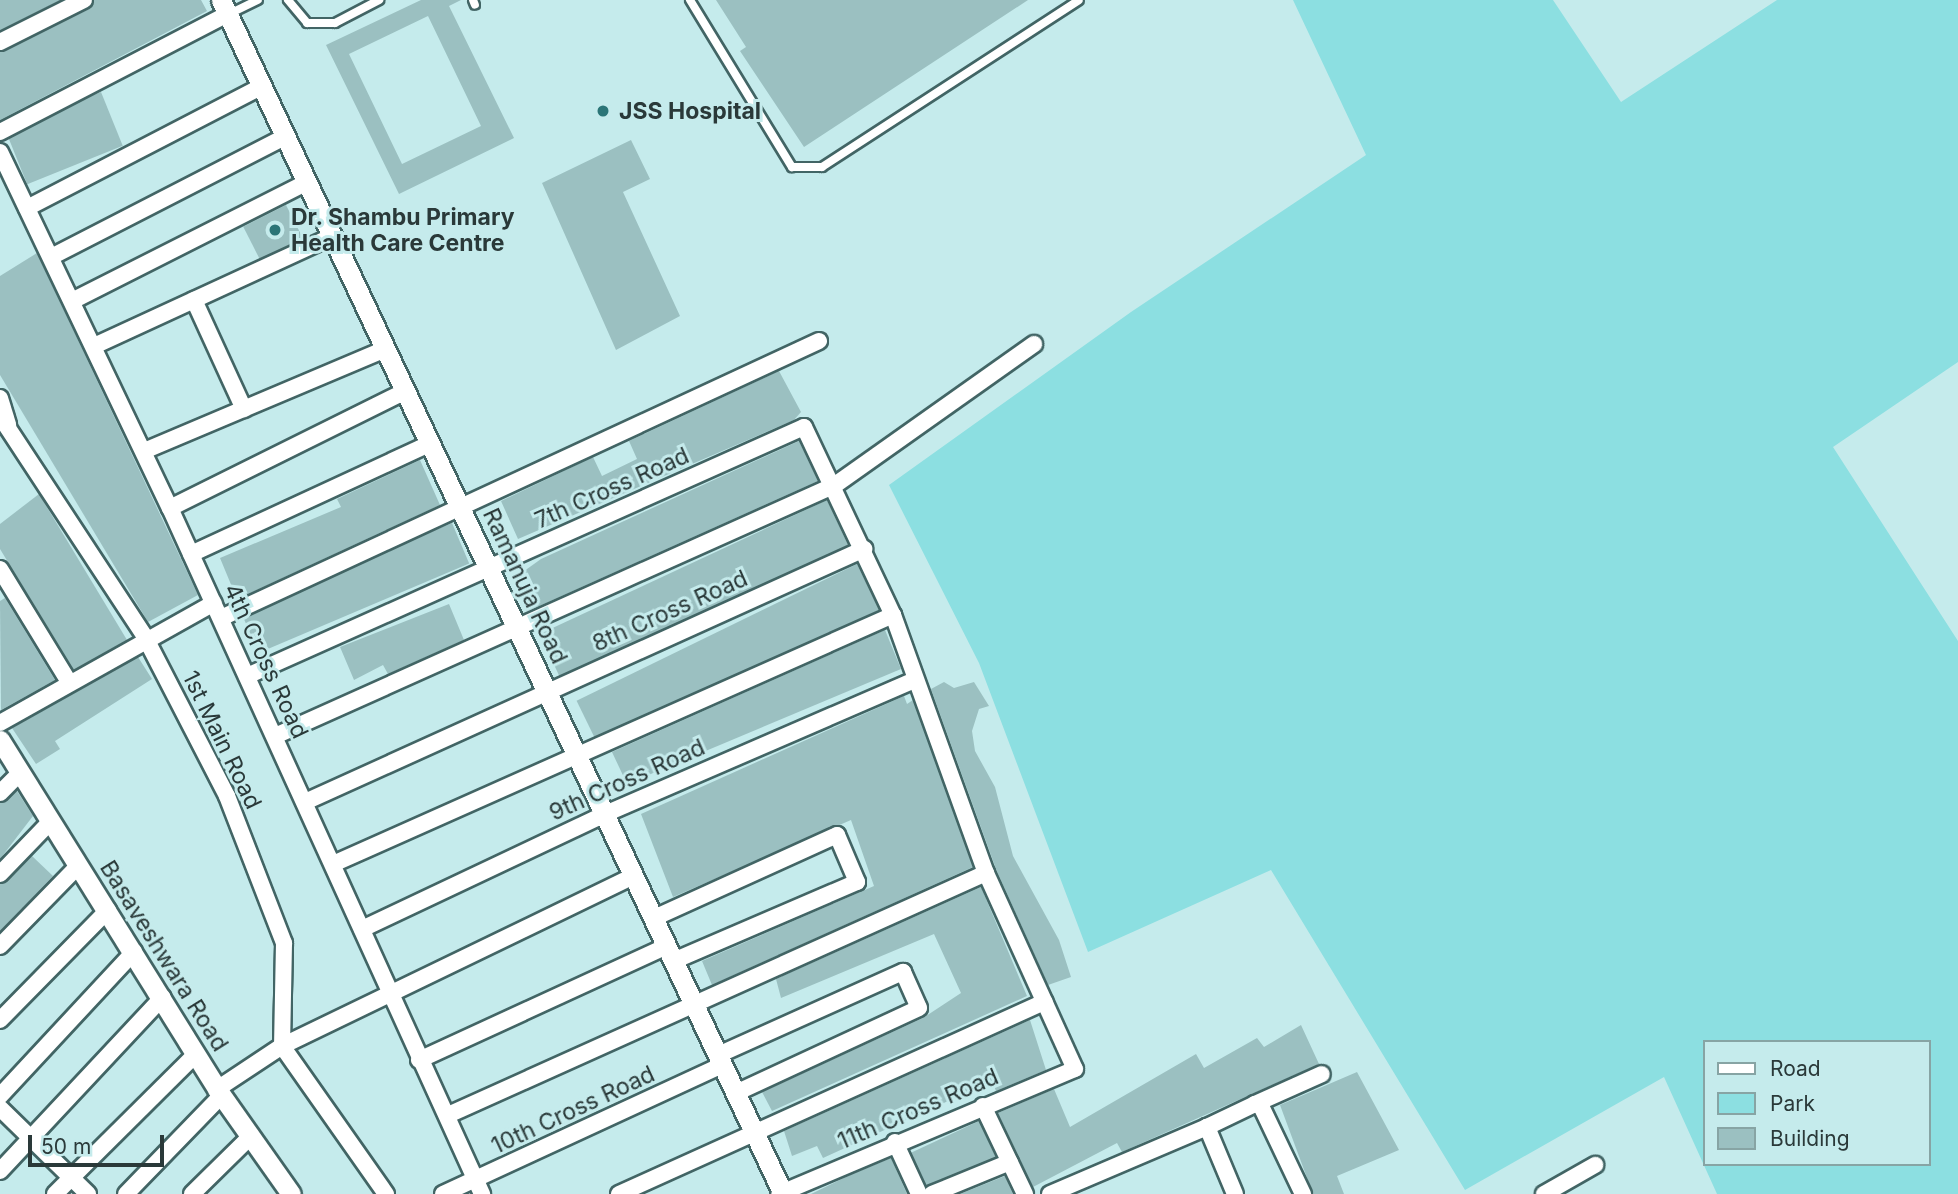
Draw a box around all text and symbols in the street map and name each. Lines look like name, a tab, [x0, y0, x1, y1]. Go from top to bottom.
place label: JSS Hospital	[619, 97, 761, 125]
marker: JSS Hospital	[593, 101, 613, 121]
place label: Dr. Shambu Primary Health Care Centre	[291, 203, 515, 257]
marker: Dr. Shambu Primary Health Care Centre	[265, 220, 285, 240]
street label: 7th Cross Road	[531, 442, 693, 534]
street label: Ramanuja Road	[477, 504, 573, 668]
street label: 8th Cross Road	[588, 564, 752, 658]
street label: 4th Cross Road	[218, 579, 314, 743]
street label: 1st Main Road	[177, 666, 267, 814]
street label: 9th Cross Road	[545, 733, 709, 827]
street label: Basaveshwara Road	[94, 856, 234, 1056]
legend	[1702, 1040, 1930, 1166]
text: Road	[1770, 1056, 1821, 1081]
street label: 10th Cross Road	[487, 1060, 659, 1160]
street label: 11th Cross Road	[834, 1063, 1002, 1155]
text: Park	[1770, 1091, 1815, 1116]
scale bar	[32, 1120, 168, 1164]
text: Building	[1770, 1126, 1850, 1151]
text: 50 m	[41, 1134, 91, 1159]

